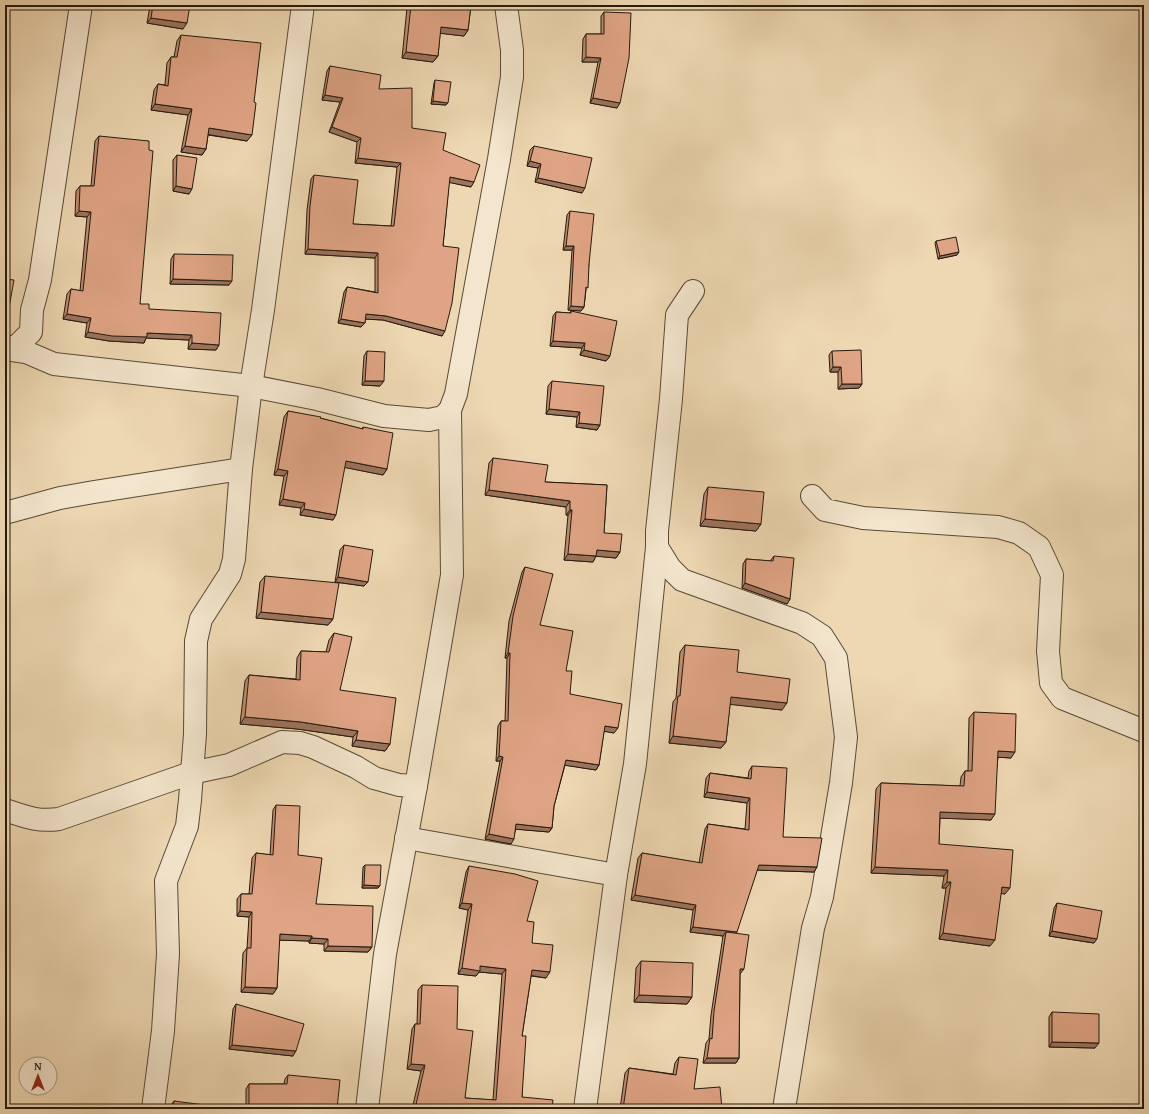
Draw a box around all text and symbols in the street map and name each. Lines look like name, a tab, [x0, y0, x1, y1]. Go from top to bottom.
north arrow	[18, 1056, 58, 1096]
text: N	[34, 1058, 42, 1074]

